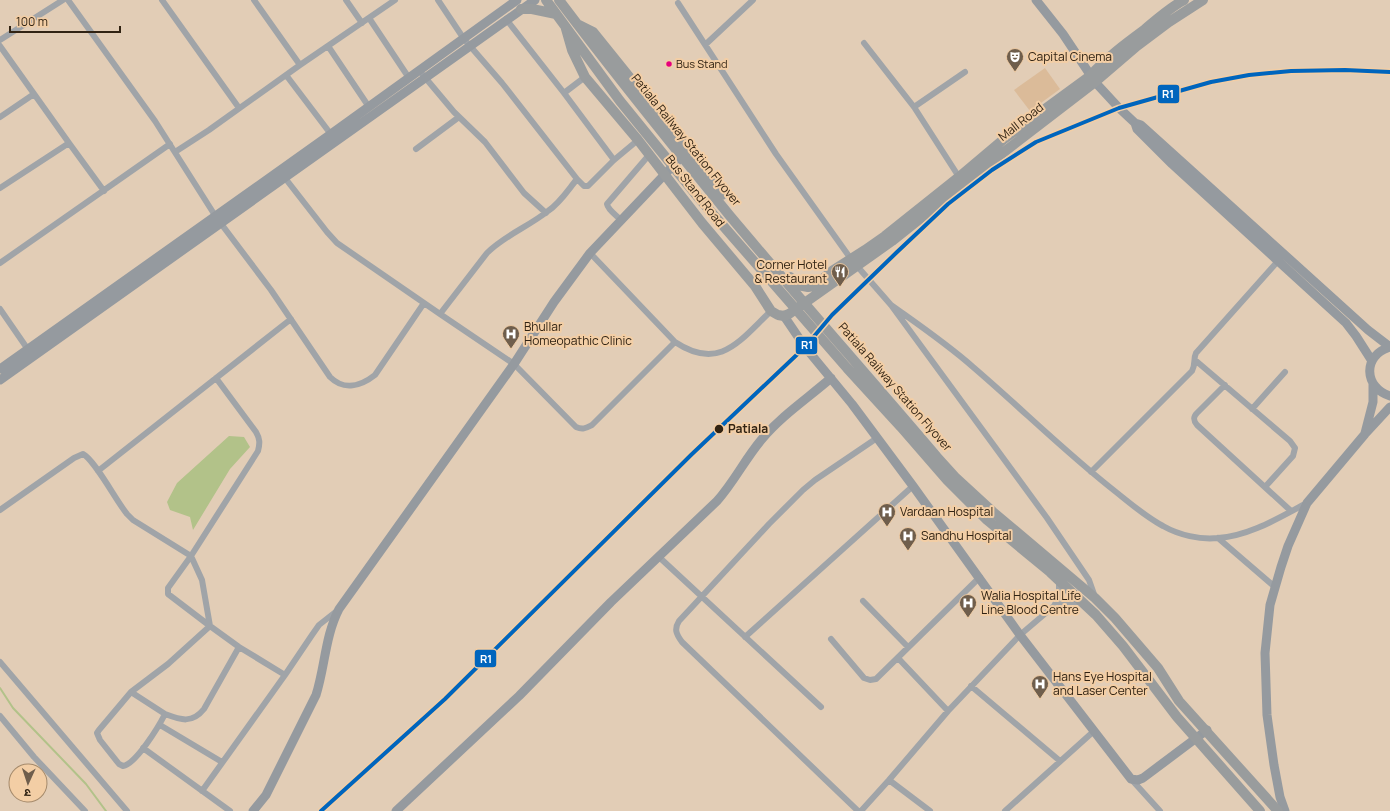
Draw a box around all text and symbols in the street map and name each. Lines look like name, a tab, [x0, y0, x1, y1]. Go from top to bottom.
scale bar	[10, 8, 120, 34]
text: 100 m	[16, 13, 48, 30]
theatre icon: Capital Cinema	[1005, 47, 1025, 72]
place label: Capital Cinema	[1028, 48, 1112, 65]
place label: Bus Stand	[676, 56, 728, 71]
marker: Bus Stand	[664, 59, 674, 69]
street label: Patiala Railway Station Flyover	[628, 70, 746, 210]
line badge: R1	[1157, 84, 1180, 104]
text: R1	[1162, 86, 1174, 101]
street label: Mall Road	[994, 99, 1047, 145]
street label: Bus Stand Road	[662, 151, 729, 230]
place label: Corner Hotel & Restaurant	[755, 256, 827, 287]
restaurant icon: Corner Hotel & Restaurant	[830, 262, 850, 287]
place label: Bhullar Homeopathic Clinic	[524, 318, 632, 349]
street label: Patiala Railway Station Flyover	[835, 319, 957, 455]
hospital icon: Bhullar Homeopathic Clinic	[501, 324, 521, 349]
line badge: R1	[795, 336, 818, 355]
text: R1	[801, 337, 813, 352]
place label: Patiala	[728, 420, 768, 437]
marker: Patiala	[713, 423, 725, 435]
hospital icon: Vardaan Hospital	[877, 502, 897, 527]
place label: Vardaan Hospital	[900, 503, 993, 520]
hospital icon: Sandhu Hospital	[898, 526, 918, 551]
place label: Sandhu Hospital	[921, 527, 1012, 544]
place label: Walia Hospital Life Line Blood Centre	[981, 587, 1081, 618]
hospital icon: Walia Hospital Life Line Blood Centre	[958, 593, 978, 618]
line badge: R1	[474, 649, 497, 668]
text: R1	[480, 651, 492, 666]
place label: Hans Eye Hospital and Laser Center	[1053, 668, 1152, 699]
hospital icon: Hans Eye Hospital and Laser Center	[1030, 674, 1050, 699]
north arrow	[8, 763, 48, 803]
text: उ	[23, 786, 31, 801]

